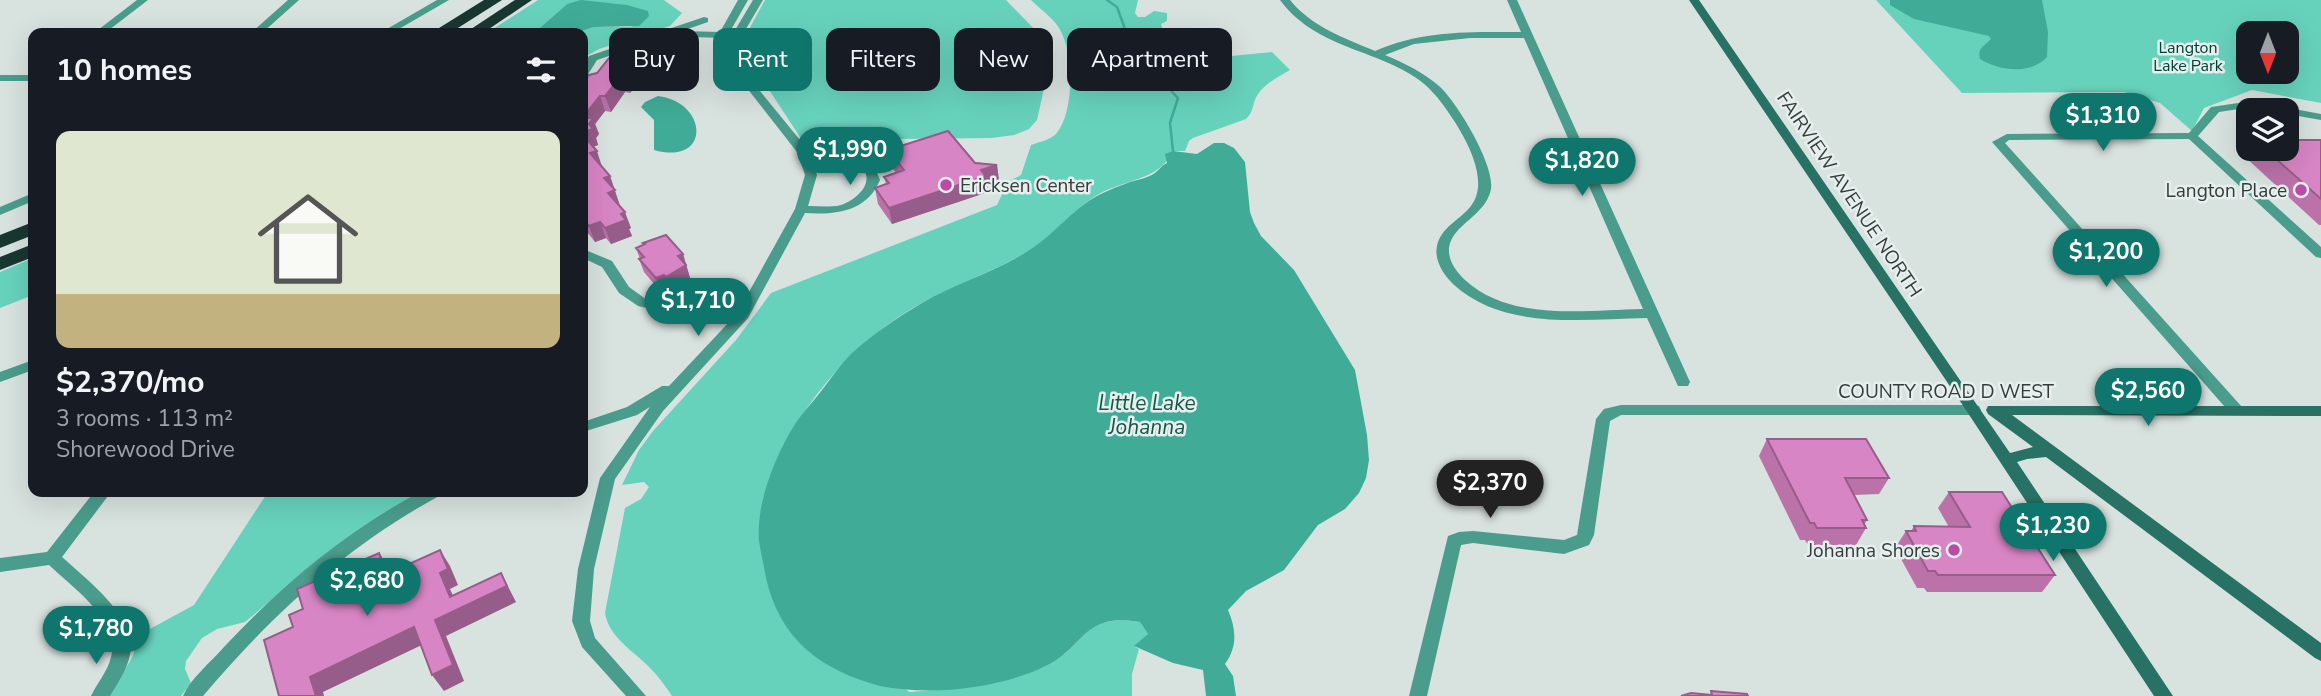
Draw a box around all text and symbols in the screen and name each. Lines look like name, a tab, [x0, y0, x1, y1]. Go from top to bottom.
north arrow	[2236, 21, 2300, 84]
map controls	[2236, 21, 2299, 161]
chip: Buy	[609, 28, 699, 91]
chip: Rent	[713, 28, 812, 91]
chip: Filters	[826, 28, 940, 91]
chip: New	[954, 28, 1053, 91]
chip: Apartment	[1067, 28, 1232, 91]
park label: Langton Lake Park	[2153, 37, 2224, 77]
text: 10 homes	[56, 50, 192, 91]
icon: filters	[522, 51, 560, 89]
street label: FAIRVIEW AVENUE NORTH	[1770, 87, 1928, 303]
pin: $1,310	[2046, 94, 2160, 153]
button: layers	[2236, 98, 2299, 161]
text: $1,310	[2066, 100, 2140, 131]
pin: $1,990	[793, 128, 907, 187]
text: $1,990	[813, 134, 887, 165]
pin: $1,820	[1525, 138, 1639, 198]
text: $1,820	[1545, 145, 1619, 176]
place label: Ericksen Center	[960, 173, 1092, 199]
icon: home	[245, 176, 371, 302]
marker: Ericksen Center	[938, 177, 954, 193]
place label: Langton Place	[2165, 178, 2287, 204]
marker: Langton Place	[2293, 182, 2309, 198]
pin: $1,200	[2049, 230, 2163, 289]
text: $1,200	[2069, 236, 2143, 267]
pin: $1,710	[641, 278, 755, 338]
text: $1,710	[661, 285, 735, 316]
text: $2,370/mo	[56, 362, 205, 403]
pin: $2,560	[2091, 368, 2205, 428]
text: $2,560	[2111, 375, 2185, 406]
street label: COUNTY ROAD D WEST	[1838, 379, 2055, 405]
water label: Little Lake Johanna	[1098, 389, 1196, 441]
text: 3 rooms · 113 m²	[56, 403, 233, 434]
text: Shorewood Drive	[56, 434, 235, 465]
pin: $2,370	[1433, 461, 1547, 520]
text: $2,370	[1453, 467, 1527, 498]
pin: $1,230	[1996, 504, 2110, 563]
text: $1,230	[2016, 510, 2090, 541]
place label: Johanna Shores	[1806, 538, 1940, 564]
marker: Johanna Shores	[1946, 542, 1962, 558]
pin: $2,680	[310, 558, 424, 618]
text: $2,680	[330, 565, 404, 596]
pin: $1,780	[39, 606, 153, 666]
text: $1,780	[59, 613, 133, 644]

